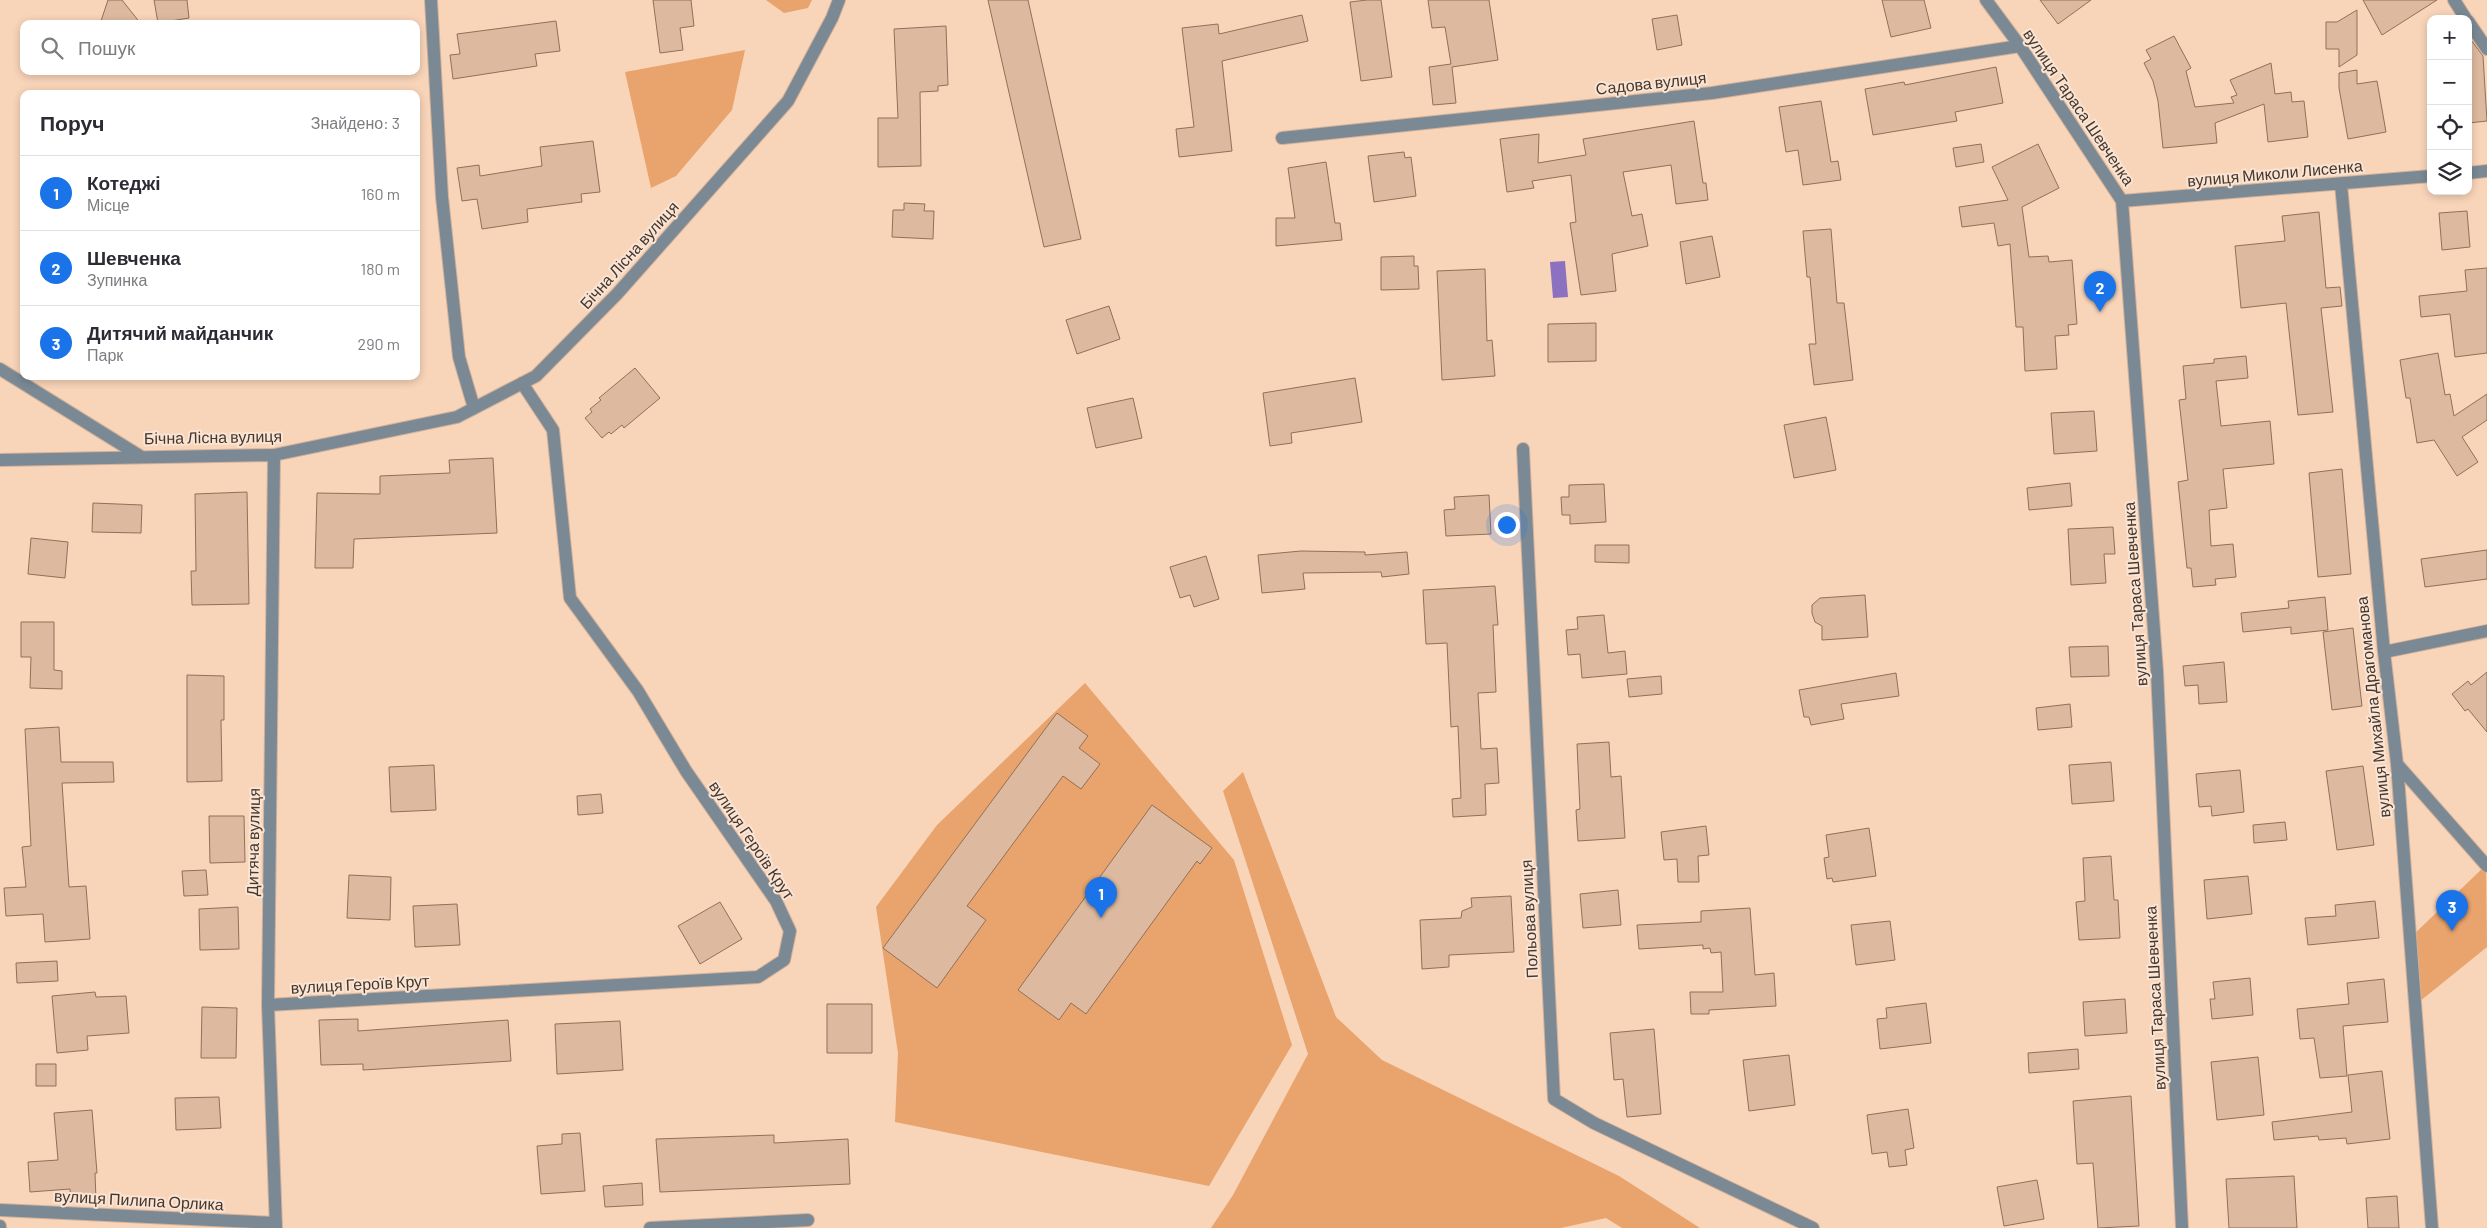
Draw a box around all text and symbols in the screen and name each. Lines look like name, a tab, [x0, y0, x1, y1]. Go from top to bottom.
map controls	[2427, 15, 2472, 195]
button: +	[2427, 15, 2472, 60]
search box	[20, 20, 420, 75]
street label: вулиця Тараса Шевченка	[2020, 25, 2139, 189]
icon: search	[38, 34, 66, 62]
text: Пошук	[78, 36, 135, 59]
button: −	[2427, 60, 2472, 105]
street label: Садова вулиця	[1595, 67, 1707, 98]
button: locate	[2427, 105, 2472, 150]
text: Поруч	[40, 110, 104, 135]
text: Знайдено: 3	[311, 113, 400, 132]
button: layers	[2427, 150, 2472, 195]
street label: вулиця Миколи Лисенка	[2186, 155, 2364, 190]
text: Котеджі	[87, 171, 160, 194]
text: 1	[53, 184, 59, 203]
text: 160 m	[361, 184, 400, 203]
text: Місце	[87, 195, 130, 214]
street label: Бічна Лісна вулиця	[575, 197, 682, 312]
text: Шевченка	[87, 246, 181, 269]
text: 2	[52, 259, 60, 278]
text: 180 m	[361, 259, 400, 278]
text: Зупинка	[87, 270, 147, 289]
pin: 2	[2084, 271, 2116, 312]
text: Дитячий майданчик	[87, 321, 273, 344]
text: 3	[52, 334, 60, 353]
text: 290 m	[358, 334, 400, 353]
text: Парк	[87, 345, 123, 364]
street label: Бічна Лісна вулиця	[144, 426, 282, 447]
street label: вулиця Тараса Шевченка	[2119, 501, 2150, 687]
your location	[1494, 512, 1520, 538]
street label: вулиця Михайла Драгоманова	[2351, 595, 2394, 819]
street label: вулиця Героїв Крут	[706, 777, 800, 903]
street label: Дитяча вулиця	[242, 788, 263, 896]
street label: Польова вулиця	[1516, 859, 1541, 979]
pin: 1	[1085, 877, 1117, 918]
pin: 3	[2436, 890, 2468, 931]
street label: вулиця Тараса Шевченка	[2140, 905, 2169, 1091]
street label: вулиця Героїв Крут	[290, 970, 430, 997]
street label: вулиця Пилипа Орлика	[54, 1186, 224, 1213]

